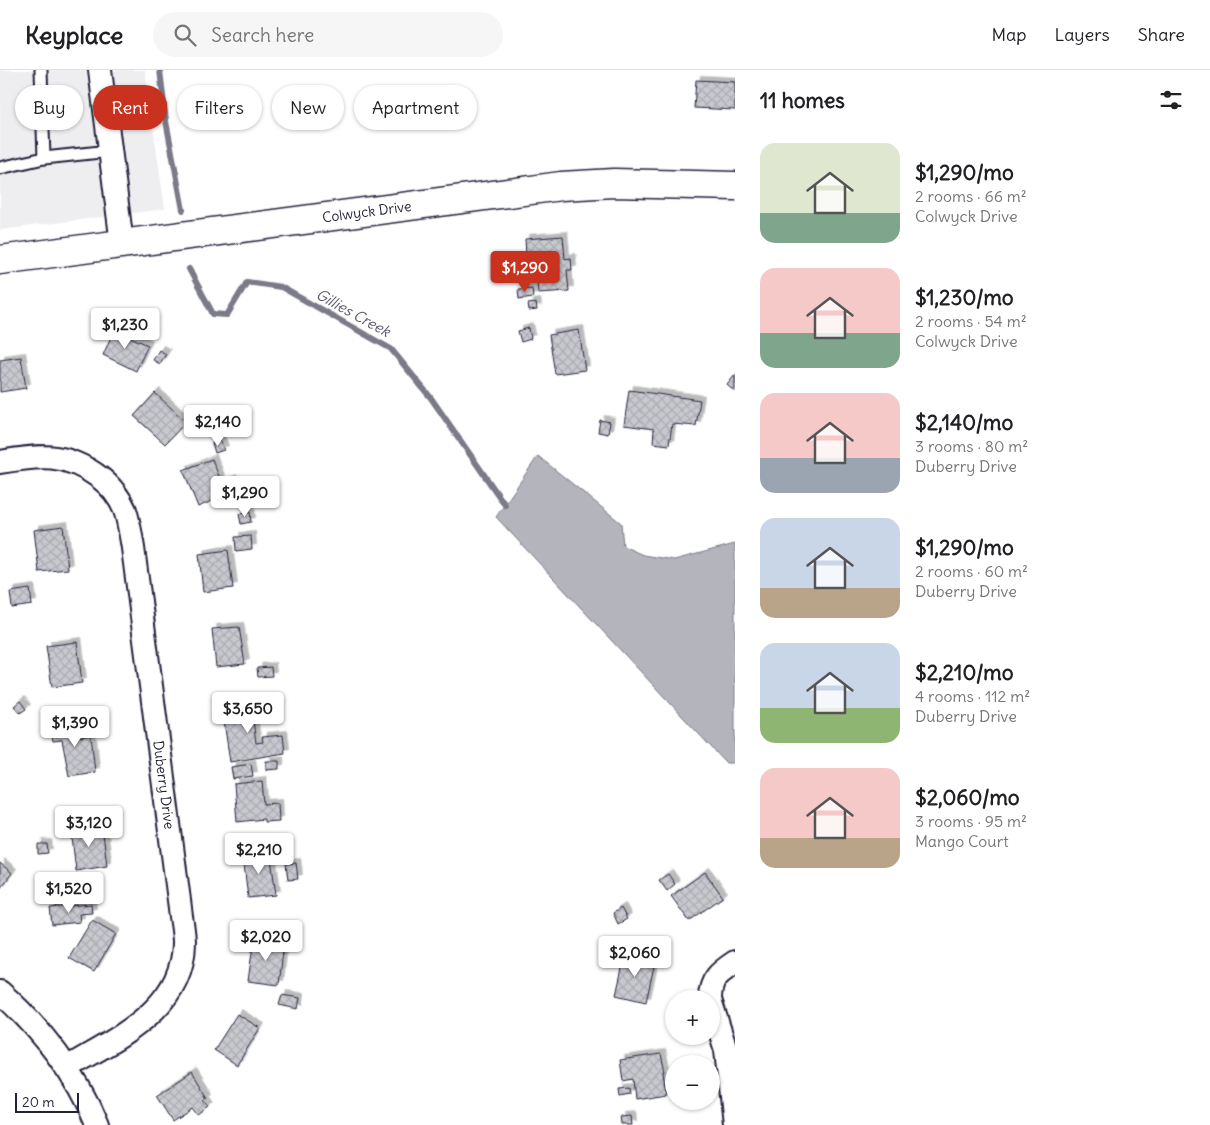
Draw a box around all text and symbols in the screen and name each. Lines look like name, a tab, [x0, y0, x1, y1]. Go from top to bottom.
search box	[153, 12, 503, 57]
text: Keyplace	[25, 20, 123, 50]
icon: search	[171, 21, 199, 49]
text: Search here	[211, 23, 314, 47]
text: Map	[991, 23, 1026, 46]
text: Layers	[1054, 23, 1110, 46]
text: Share	[1138, 23, 1185, 46]
chip: Buy	[15, 85, 83, 130]
chip: Rent	[93, 85, 167, 130]
chip: Filters	[177, 85, 262, 130]
chip: New	[272, 85, 344, 130]
chip: Apartment	[354, 85, 477, 130]
icon: filters	[1157, 86, 1185, 114]
text: 11 homes	[760, 87, 845, 114]
text: $1,290/mo	[915, 159, 1014, 186]
icon: home	[800, 163, 860, 223]
text: 2 rooms · 66 m²	[915, 186, 1027, 206]
street label: Colwyck Drive	[321, 197, 413, 226]
text: Colwyck Drive	[915, 206, 1018, 226]
pin: $1,290	[484, 250, 566, 293]
text: $1,290	[502, 257, 548, 277]
water label: Gillies Creek	[313, 284, 395, 341]
text: $1,230/mo	[915, 284, 1014, 311]
icon: home	[800, 288, 860, 348]
pin: $1,230	[84, 308, 166, 350]
text: 2 rooms · 54 m²	[915, 311, 1027, 331]
text: $1,230	[102, 314, 148, 334]
text: Colwyck Drive	[915, 331, 1018, 351]
pin: $2,140	[177, 404, 259, 447]
text: $2,140/mo	[915, 409, 1013, 436]
text: $2,140	[195, 411, 241, 431]
icon: home	[800, 413, 860, 473]
text: 3 rooms · 80 m²	[915, 436, 1028, 456]
text: Duberry Drive	[915, 456, 1017, 476]
pin: $1,290	[204, 476, 286, 518]
text: $1,290	[222, 482, 268, 502]
text: $1,290/mo	[915, 534, 1014, 561]
icon: home	[800, 538, 860, 598]
text: 2 rooms · 60 m²	[915, 561, 1028, 581]
text: Duberry Drive	[915, 581, 1017, 601]
text: $2,210/mo	[915, 659, 1014, 686]
icon: home	[800, 663, 860, 723]
text: 4 rooms · 112 m²	[915, 686, 1030, 706]
pin: $3,650	[207, 692, 289, 734]
text: $3,650	[223, 698, 273, 718]
pin: $1,390	[34, 706, 116, 748]
text: Duberry Drive	[915, 706, 1017, 726]
text: $1,390	[51, 712, 99, 732]
street label: Duberry Drive	[149, 739, 179, 830]
text: $2,060/mo	[915, 784, 1020, 811]
icon: home	[800, 788, 860, 848]
pin: $3,120	[48, 806, 130, 848]
text: 3 rooms · 95 m²	[915, 811, 1027, 831]
text: $3,120	[66, 812, 112, 832]
text: Mango Court	[915, 831, 1009, 851]
pin: $2,210	[218, 832, 300, 875]
text: $2,210	[236, 839, 282, 859]
pin: $1,520	[28, 872, 110, 914]
text: $1,520	[46, 878, 92, 898]
pin: $2,020	[225, 920, 307, 962]
text: $2,020	[241, 926, 291, 946]
pin: $2,060	[594, 936, 676, 978]
text: $2,060	[609, 942, 661, 962]
map controls	[665, 990, 720, 1110]
button: +	[665, 990, 720, 1045]
button: −	[665, 1055, 720, 1110]
scale bar	[15, 1090, 79, 1113]
text: 20 m	[22, 1093, 55, 1111]

